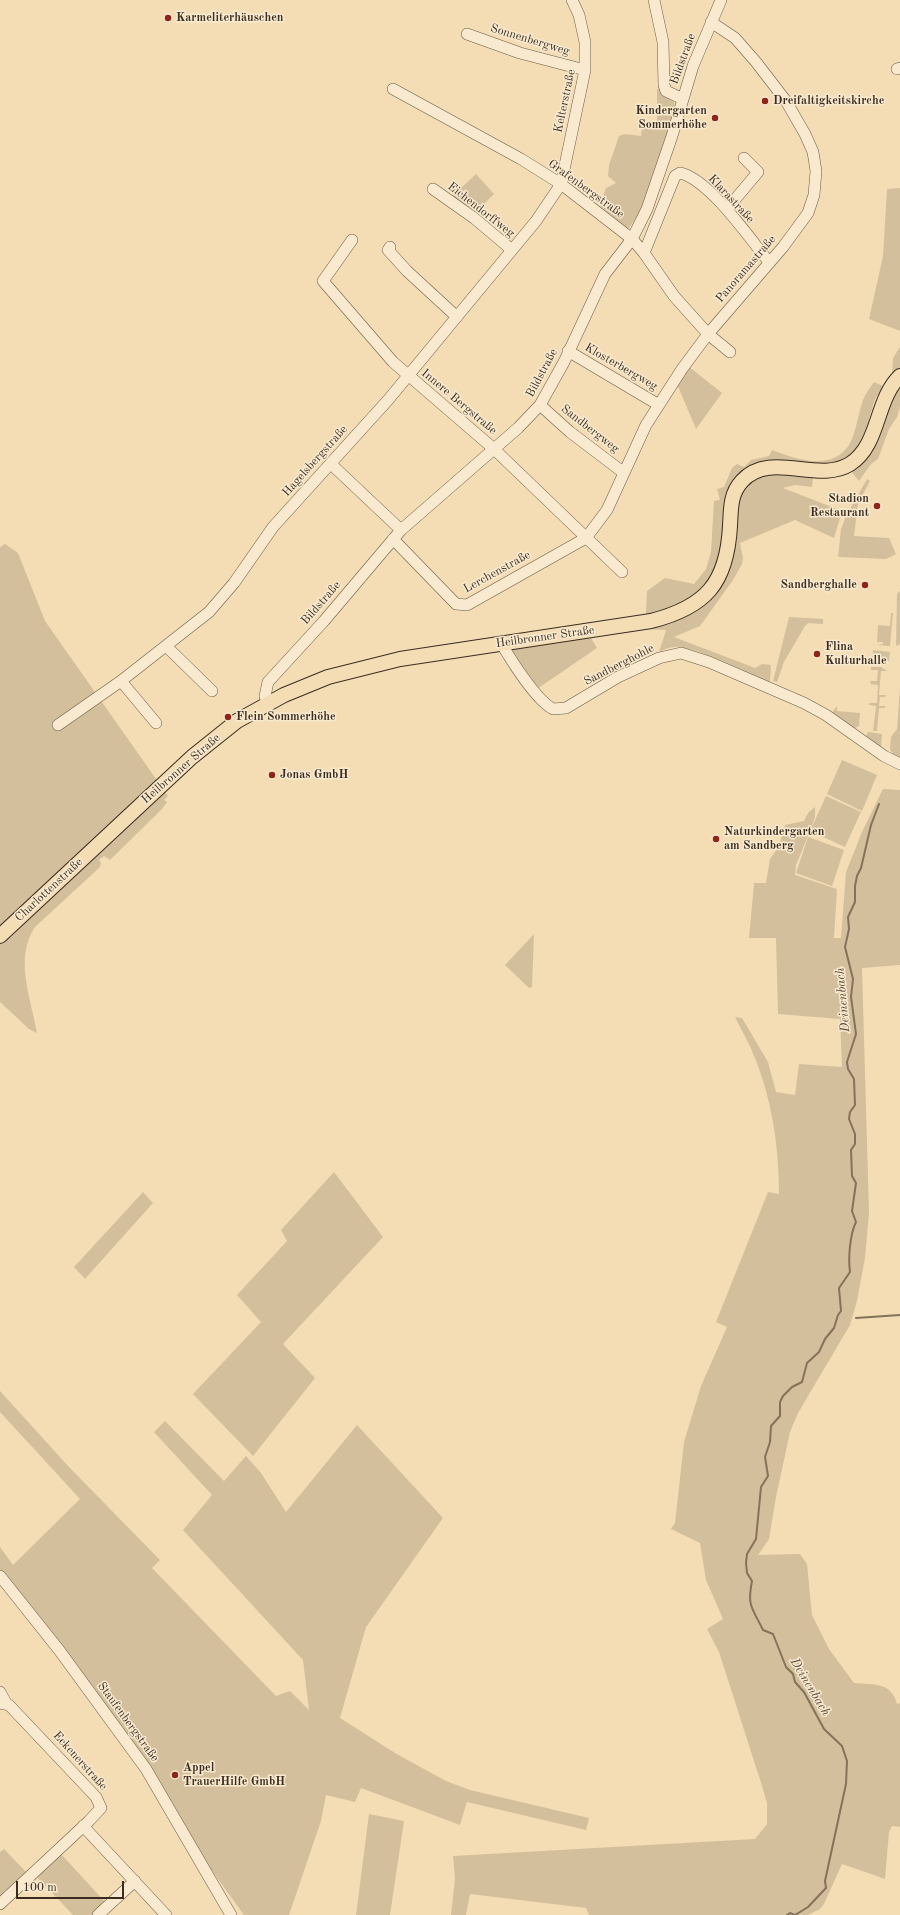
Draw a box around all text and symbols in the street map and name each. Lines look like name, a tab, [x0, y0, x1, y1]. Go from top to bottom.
place label: Karmeliterhäuschen	[176, 11, 284, 25]
marker: Karmeliterhäuschen	[163, 13, 173, 23]
street label: Sonnenbergweg	[489, 21, 571, 59]
street label: Bildstraße	[667, 32, 699, 86]
street label: Kelterstraße	[551, 68, 579, 134]
place label: Dreifaltigkeitskirche	[773, 94, 884, 108]
marker: Dreifaltigkeitskirche	[760, 96, 770, 106]
place label: Kindergarten Sommerhöhe	[636, 104, 707, 132]
marker: Kindergarten Sommerhöhe	[710, 113, 720, 123]
street label: Grafenbergstraße	[545, 157, 627, 221]
street label: Klarastraße	[705, 172, 757, 226]
street label: Eichendorffweg	[445, 179, 517, 241]
street label: Panoramastraße	[713, 232, 779, 306]
street label: Klosterbergweg	[582, 340, 660, 394]
street label: Bildstraße	[523, 346, 561, 400]
street label: Innere Bergstraße	[418, 366, 500, 438]
street label: Sandbergweg	[558, 402, 622, 456]
street label: Hagelsbergstraße	[279, 422, 351, 500]
place label: Stadion Restaurant	[810, 492, 869, 520]
marker: Stadion Restaurant	[872, 501, 882, 511]
street label: Lerchenstraße	[461, 548, 533, 596]
street label: Bildstraße	[298, 578, 344, 628]
place label: Sandberghalle	[781, 578, 857, 592]
marker: Sandberghalle	[860, 580, 870, 590]
street label: Heilbronner Straße	[495, 623, 595, 651]
place label: Flina Kulturhalle	[825, 640, 887, 668]
street label: Sandberghohle	[581, 641, 657, 689]
marker: Flina Kulturhalle	[812, 649, 822, 659]
place label: Flein Sommerhöhe	[236, 710, 336, 724]
marker: Flein Sommerhöhe	[223, 712, 233, 722]
street label: Heilbronner Straße	[139, 731, 223, 807]
place label: Jonas GmbH	[280, 768, 348, 782]
marker: Jonas GmbH	[267, 770, 277, 780]
place label: Naturkindergarten am Sandberg	[724, 825, 824, 853]
marker: Naturkindergarten am Sandberg	[711, 834, 721, 844]
street label: Charlottenstraße	[12, 855, 86, 925]
water label: Deinenbach	[832, 967, 854, 1033]
water label: Deinenbach	[787, 1655, 833, 1719]
street label: Staufenbergstraße	[94, 1679, 162, 1765]
street label: Eckenerstraße	[50, 1729, 110, 1793]
place label: Appel TrauerHilfe GmbH	[183, 1761, 285, 1789]
marker: Appel TrauerHilfe GmbH	[170, 1770, 180, 1780]
scale bar	[18, 1873, 126, 1899]
text: 100 m	[23, 1882, 57, 1894]

